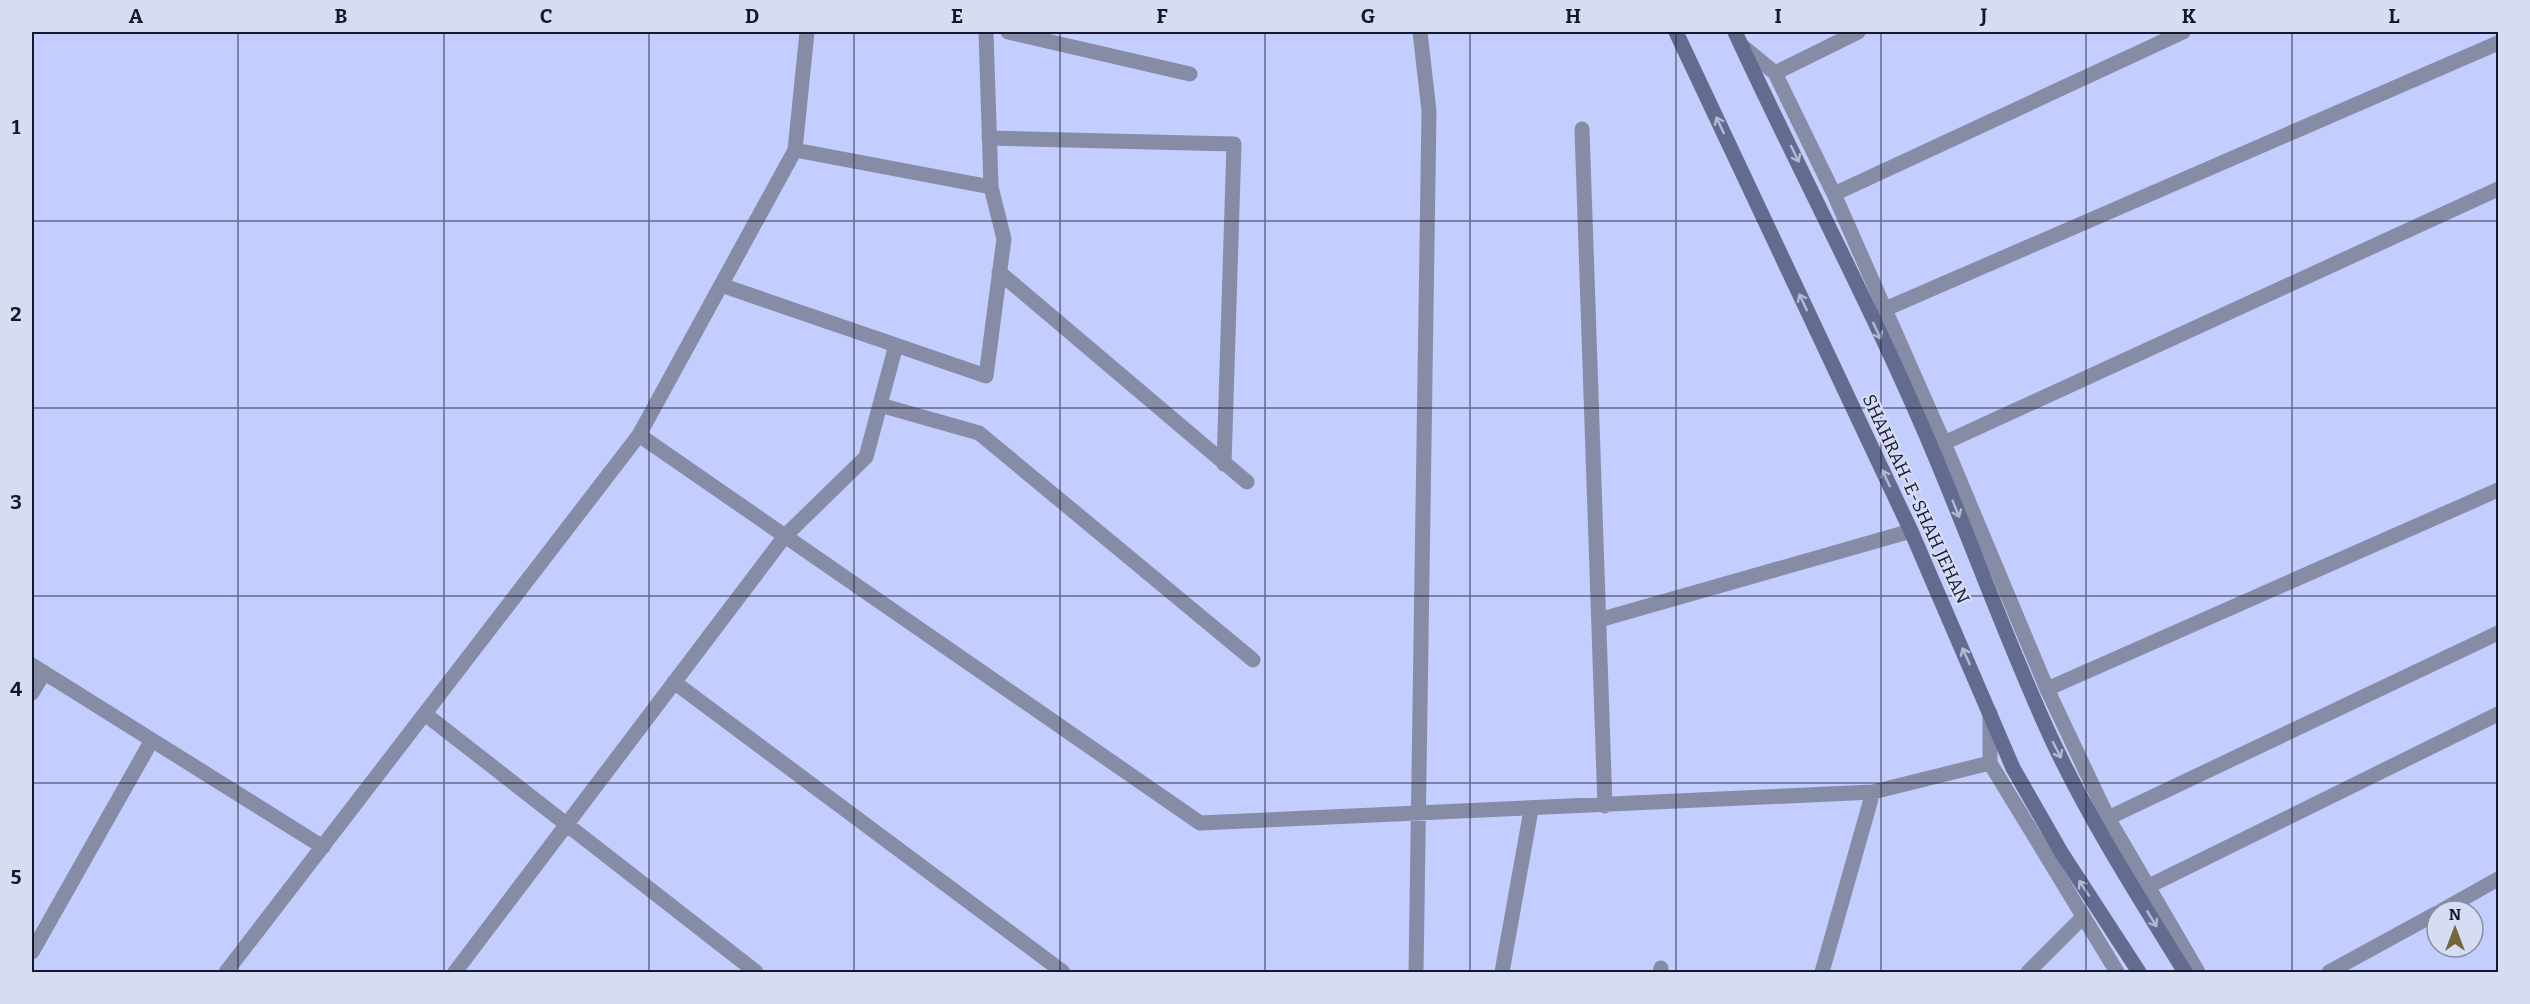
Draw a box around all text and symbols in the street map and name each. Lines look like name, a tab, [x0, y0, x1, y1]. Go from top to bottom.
text: A	[129, 4, 144, 28]
text: B	[335, 4, 348, 28]
text: C	[540, 4, 552, 28]
text: D	[745, 4, 759, 28]
text: E	[951, 4, 963, 28]
text: F	[1156, 4, 1168, 28]
text: G	[1361, 4, 1375, 28]
text: H	[1565, 4, 1581, 28]
text: I	[1774, 4, 1782, 28]
text: J	[1980, 4, 1988, 28]
text: K	[2182, 4, 2197, 28]
text: L	[2388, 4, 2400, 28]
text: 1	[12, 115, 21, 139]
one-way arrow	[1714, 117, 1726, 135]
one-way arrow	[1789, 144, 1801, 162]
one-way arrow	[1797, 293, 1809, 311]
text: 2	[10, 302, 22, 326]
one-way arrow	[1872, 321, 1883, 339]
street label: SHAHRAH-E-SHAH JEHAN	[1858, 391, 1974, 607]
one-way arrow	[1880, 470, 1892, 488]
text: 3	[10, 490, 22, 514]
one-way arrow	[1951, 499, 1962, 518]
one-way arrow	[1960, 647, 1971, 666]
text: 4	[10, 677, 22, 701]
one-way arrow	[2052, 740, 2063, 758]
text: 5	[11, 865, 22, 889]
one-way arrow	[2078, 880, 2091, 897]
north arrow	[2425, 899, 2485, 959]
text: N	[2449, 905, 2461, 924]
one-way arrow	[2147, 910, 2159, 927]

